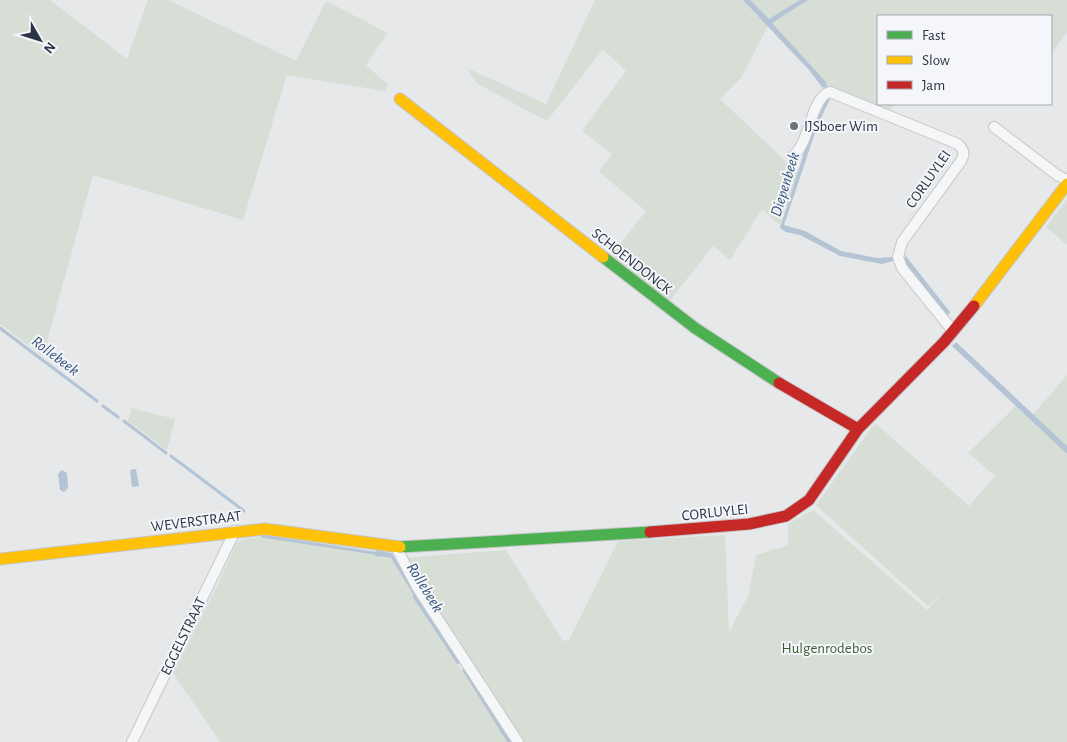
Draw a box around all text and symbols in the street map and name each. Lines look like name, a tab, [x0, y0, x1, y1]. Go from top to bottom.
north arrow	[15, 15, 65, 65]
legend	[877, 15, 1052, 105]
text: Fast	[922, 28, 946, 43]
text: N	[41, 39, 58, 56]
text: Slow	[922, 53, 950, 68]
text: Jam	[922, 78, 945, 93]
place label: IJSboer Wim	[804, 119, 878, 134]
marker: IJSboer Wim	[788, 120, 800, 132]
street label: CORLUYLEI	[903, 148, 954, 211]
water label: Diepenbeek	[768, 150, 803, 219]
street label: SCHOENDONCK	[589, 226, 675, 298]
water label: Rollebeek	[29, 333, 82, 379]
street label: CORLUYLEI	[681, 502, 749, 523]
street label: WEVERSTRAAT	[150, 508, 243, 534]
water label: Rollebeek	[404, 560, 447, 615]
street label: EGGELSTRAAT	[158, 594, 209, 678]
park label: Hulgenrodebos	[782, 641, 872, 656]

